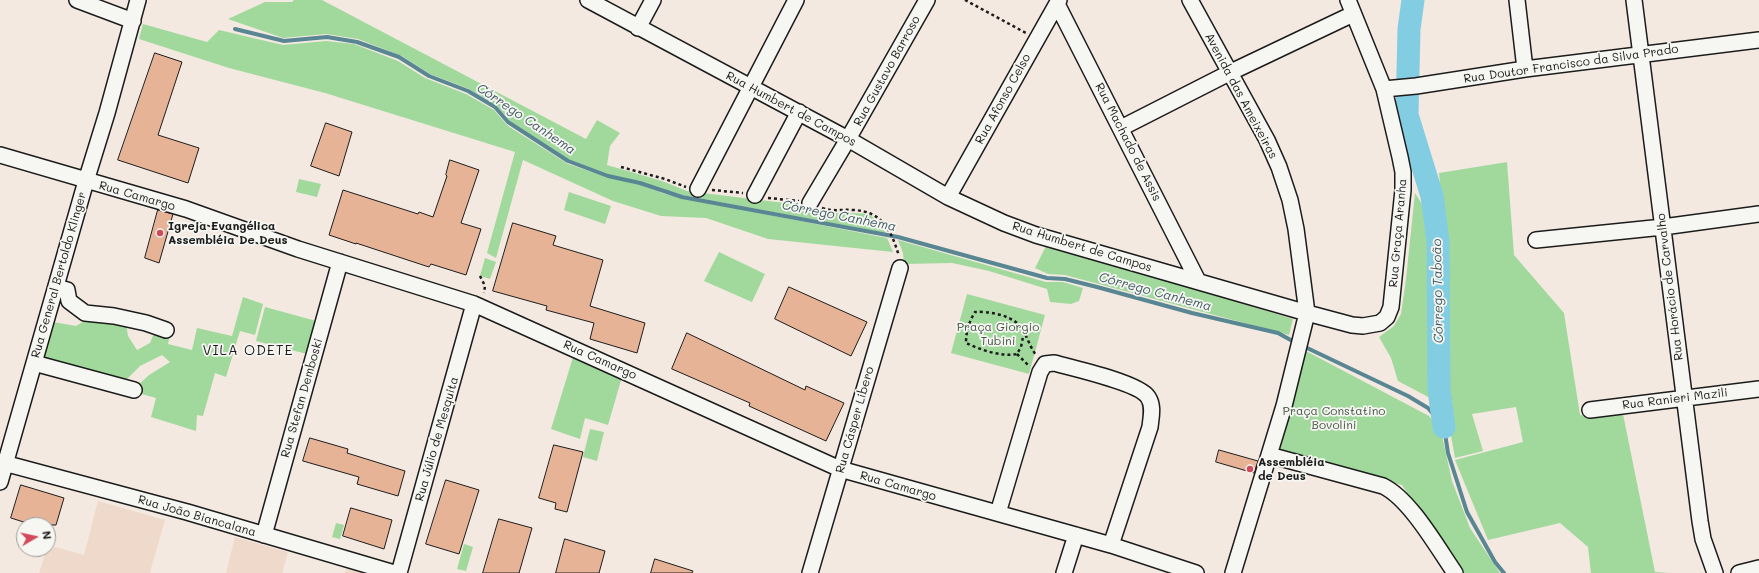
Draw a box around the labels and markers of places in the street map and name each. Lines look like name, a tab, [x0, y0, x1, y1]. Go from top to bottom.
place label: Igreja Evangélica Assembléia De Deus	[168, 219, 288, 247]
marker: Igreja Evangélica Assembléia De Deus	[155, 228, 165, 238]
place label: Assembléia de Deus	[1258, 455, 1325, 483]
marker: Assembléia de Deus	[1245, 464, 1255, 474]

